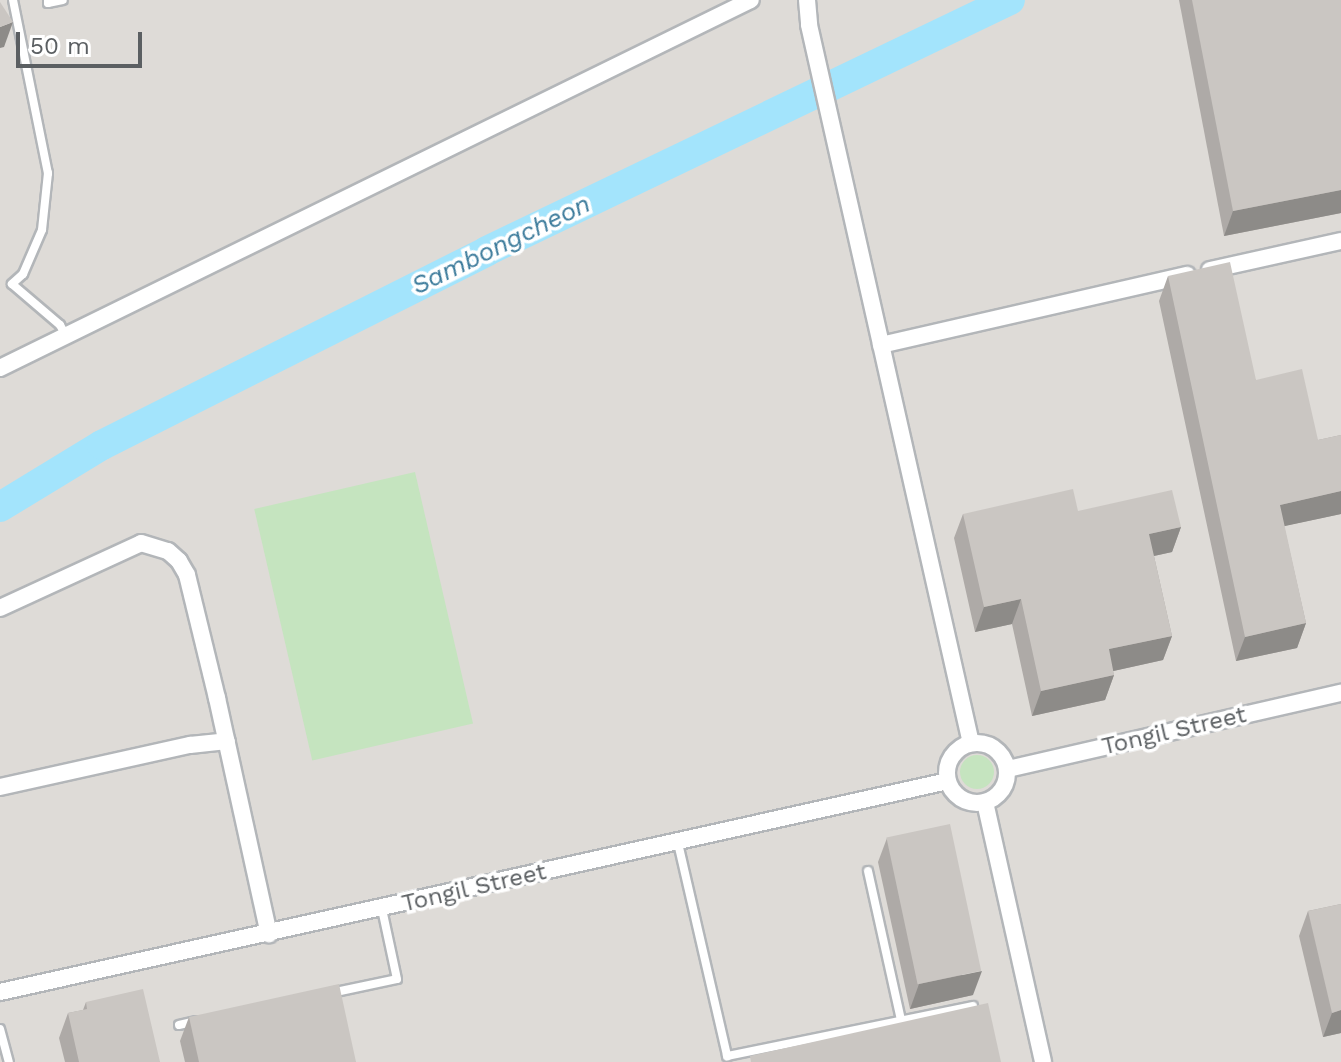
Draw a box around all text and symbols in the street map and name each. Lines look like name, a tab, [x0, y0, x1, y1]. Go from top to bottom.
scale bar	[20, 16, 146, 66]
text: 50 m	[30, 32, 90, 60]
water label: Sambongcheon	[406, 188, 596, 302]
street label: Tongil Street	[1099, 700, 1249, 762]
street label: Tongil Street	[399, 857, 549, 919]

